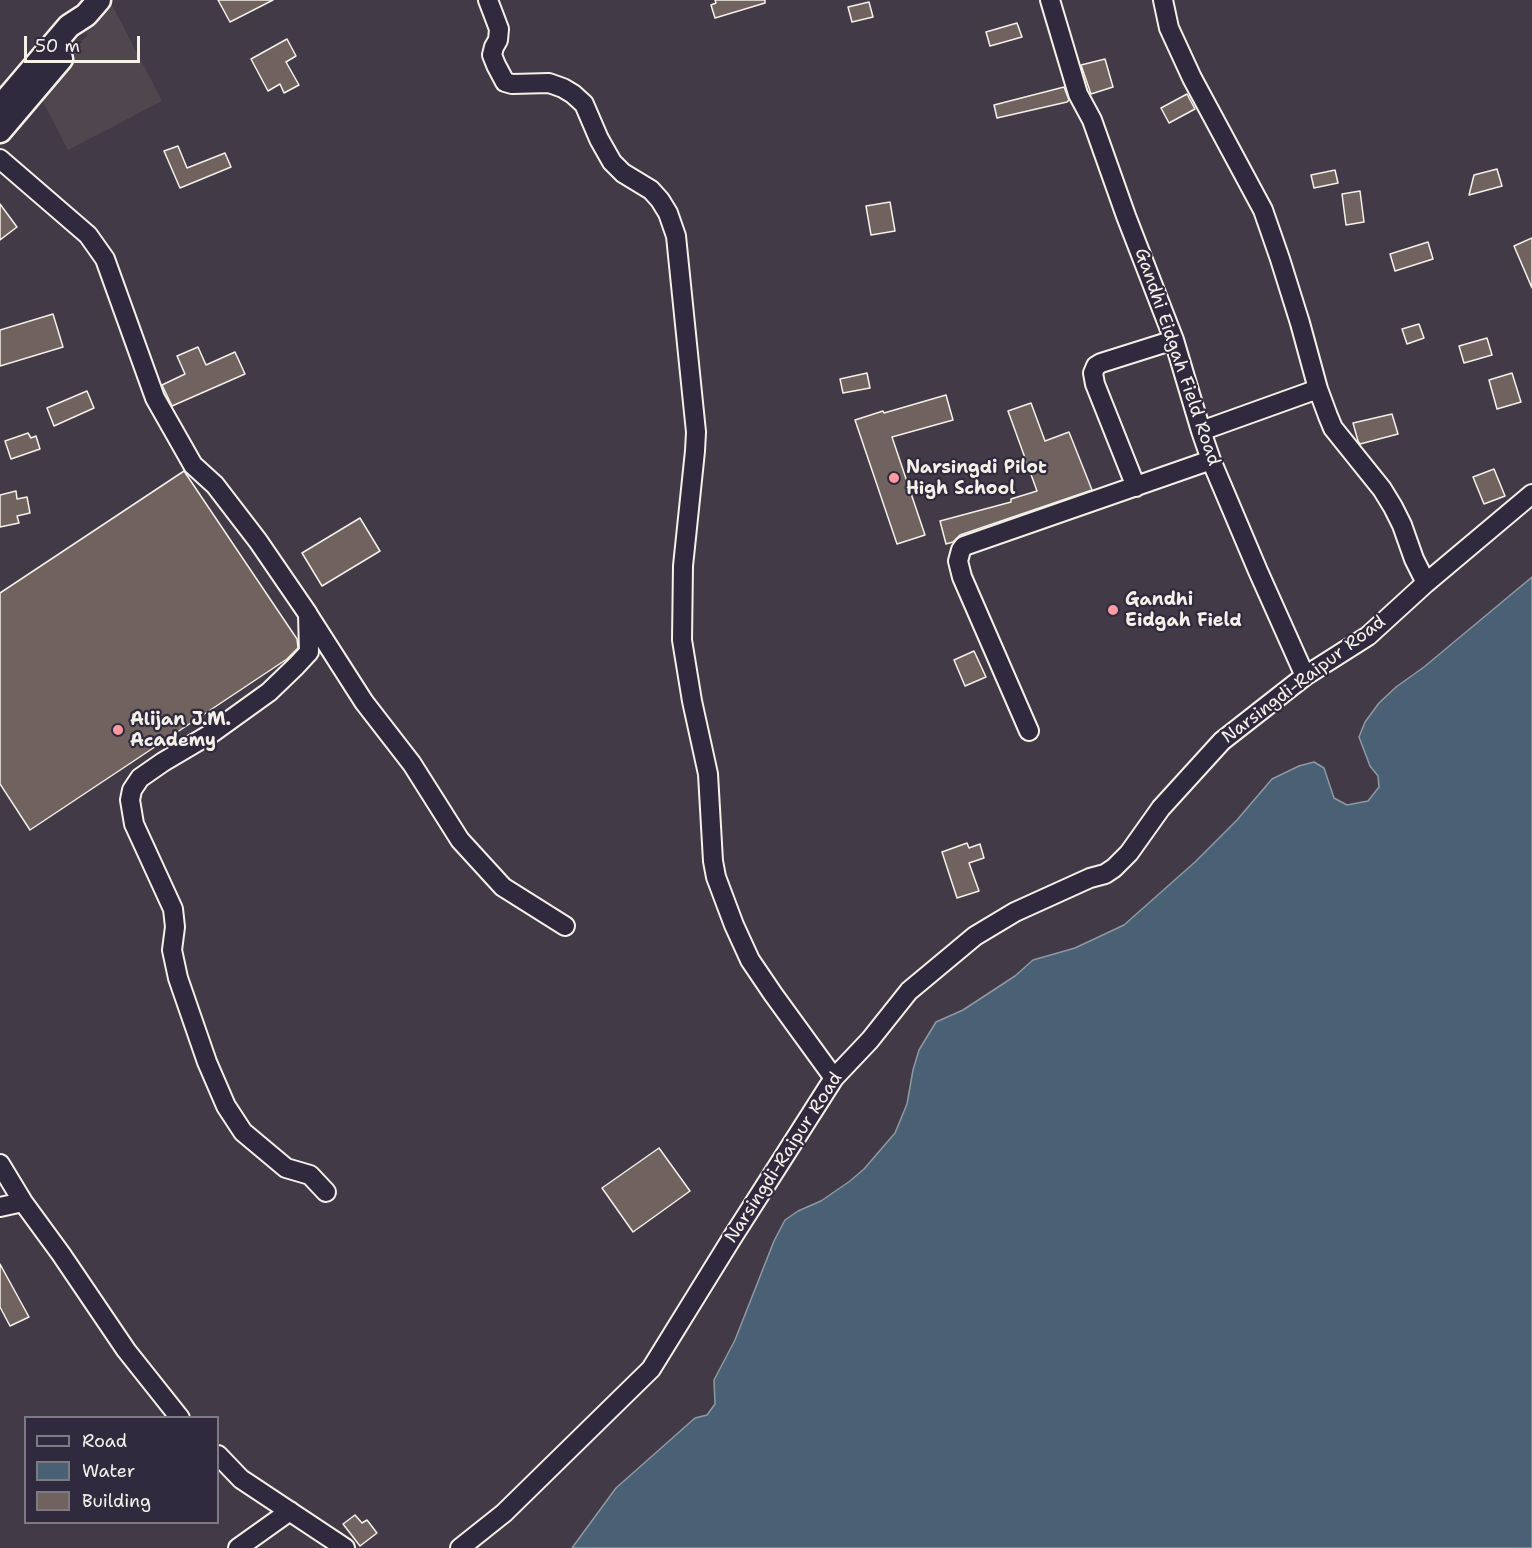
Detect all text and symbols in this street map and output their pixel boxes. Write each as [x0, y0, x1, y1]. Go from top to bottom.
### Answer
scale bar [27, 24, 142, 62]
text: 50 m [35, 34, 80, 58]
street label: Gandhi Eidgah Field Road [1130, 245, 1224, 469]
place label: Narsingdi Pilot High School [906, 457, 1047, 500]
marker: Narsingdi Pilot High School [887, 471, 901, 485]
place label: Gandhi Eidgah Field [1125, 589, 1242, 632]
marker: Gandhi Eidgah Field [1106, 603, 1120, 617]
street label: Narsingdi-Raipur Road [1218, 611, 1390, 749]
place label: Alijan J.M. Academy [130, 709, 231, 752]
marker: Alijan J.M. Academy [111, 723, 125, 737]
street label: Narsingdi-Raipur Road [721, 1069, 847, 1247]
legend [24, 1416, 219, 1524]
text: Road [82, 1429, 127, 1453]
text: Water [82, 1459, 135, 1483]
text: Building [82, 1489, 151, 1513]

